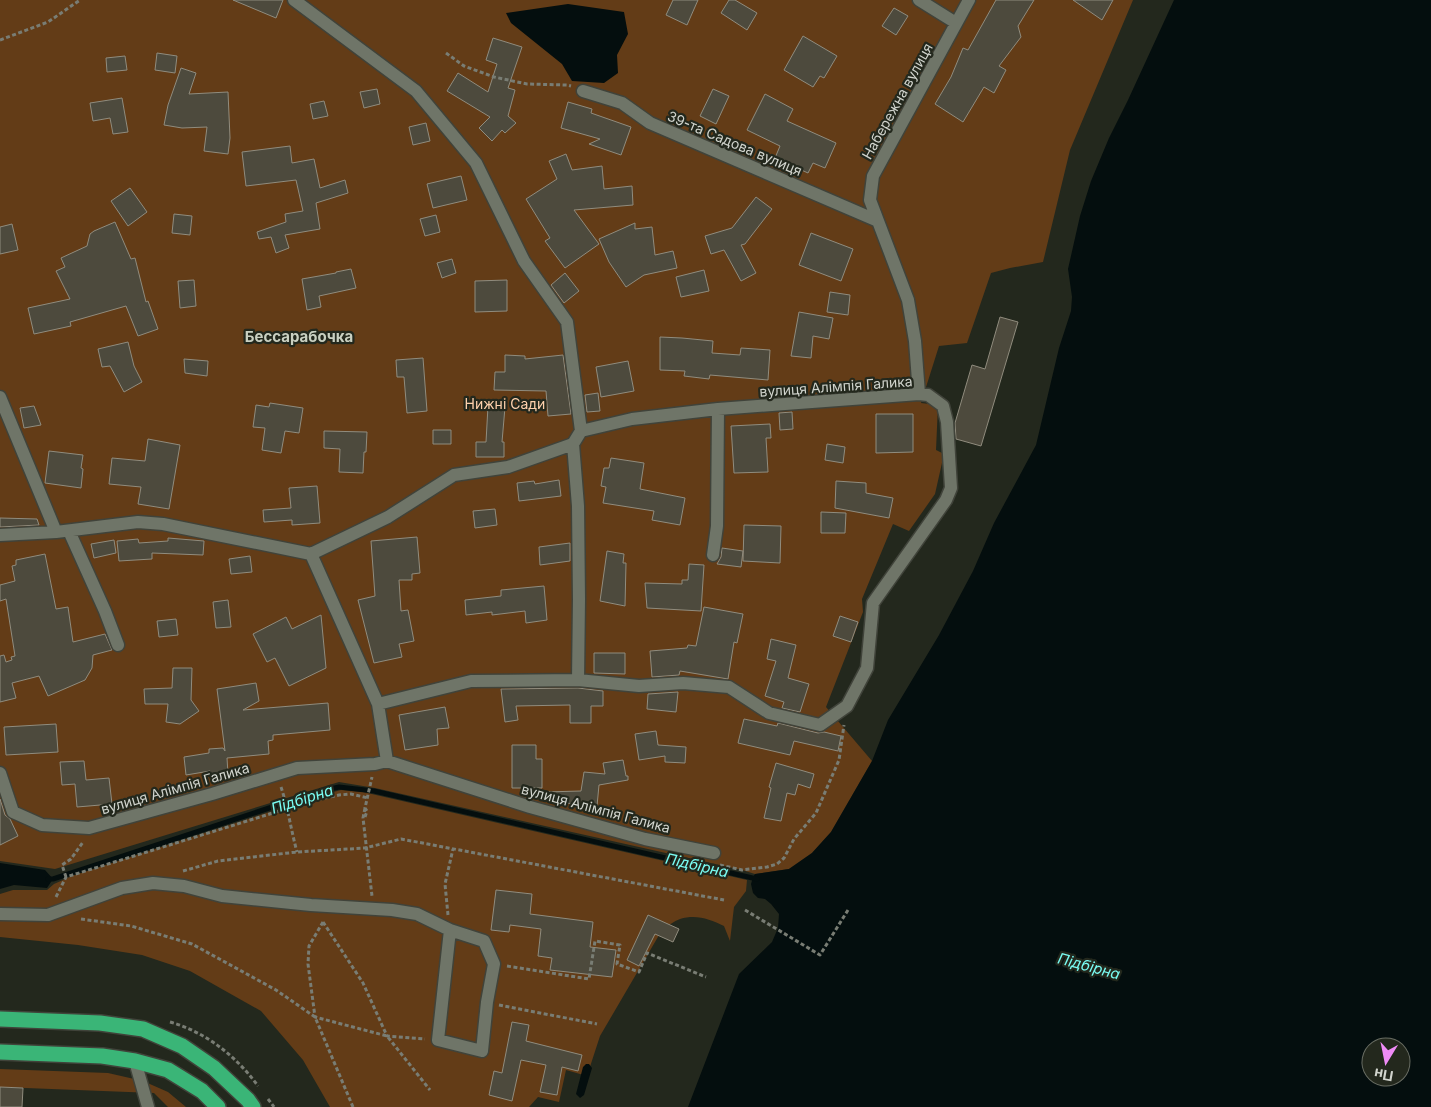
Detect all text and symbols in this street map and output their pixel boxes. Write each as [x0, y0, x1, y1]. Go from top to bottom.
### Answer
street label: Набережна вулиця [858, 40, 936, 162]
street label: 39-та Садова вулиця [665, 107, 805, 179]
district label: Бессарабочка [245, 327, 353, 346]
street label: вулиця Алімпія Галика [759, 372, 913, 400]
park label: Нижні Сади [465, 395, 545, 412]
street label: вулиця Алімпія Галика [99, 759, 251, 817]
water label: Підбірна [269, 780, 335, 818]
street label: вулиця Алімпія Галика [520, 780, 672, 836]
water label: Підбірна [664, 849, 730, 881]
water label: Підбірна [1056, 949, 1122, 983]
north arrow [1361, 1037, 1411, 1087]
text: Пн [1373, 1065, 1395, 1085]

